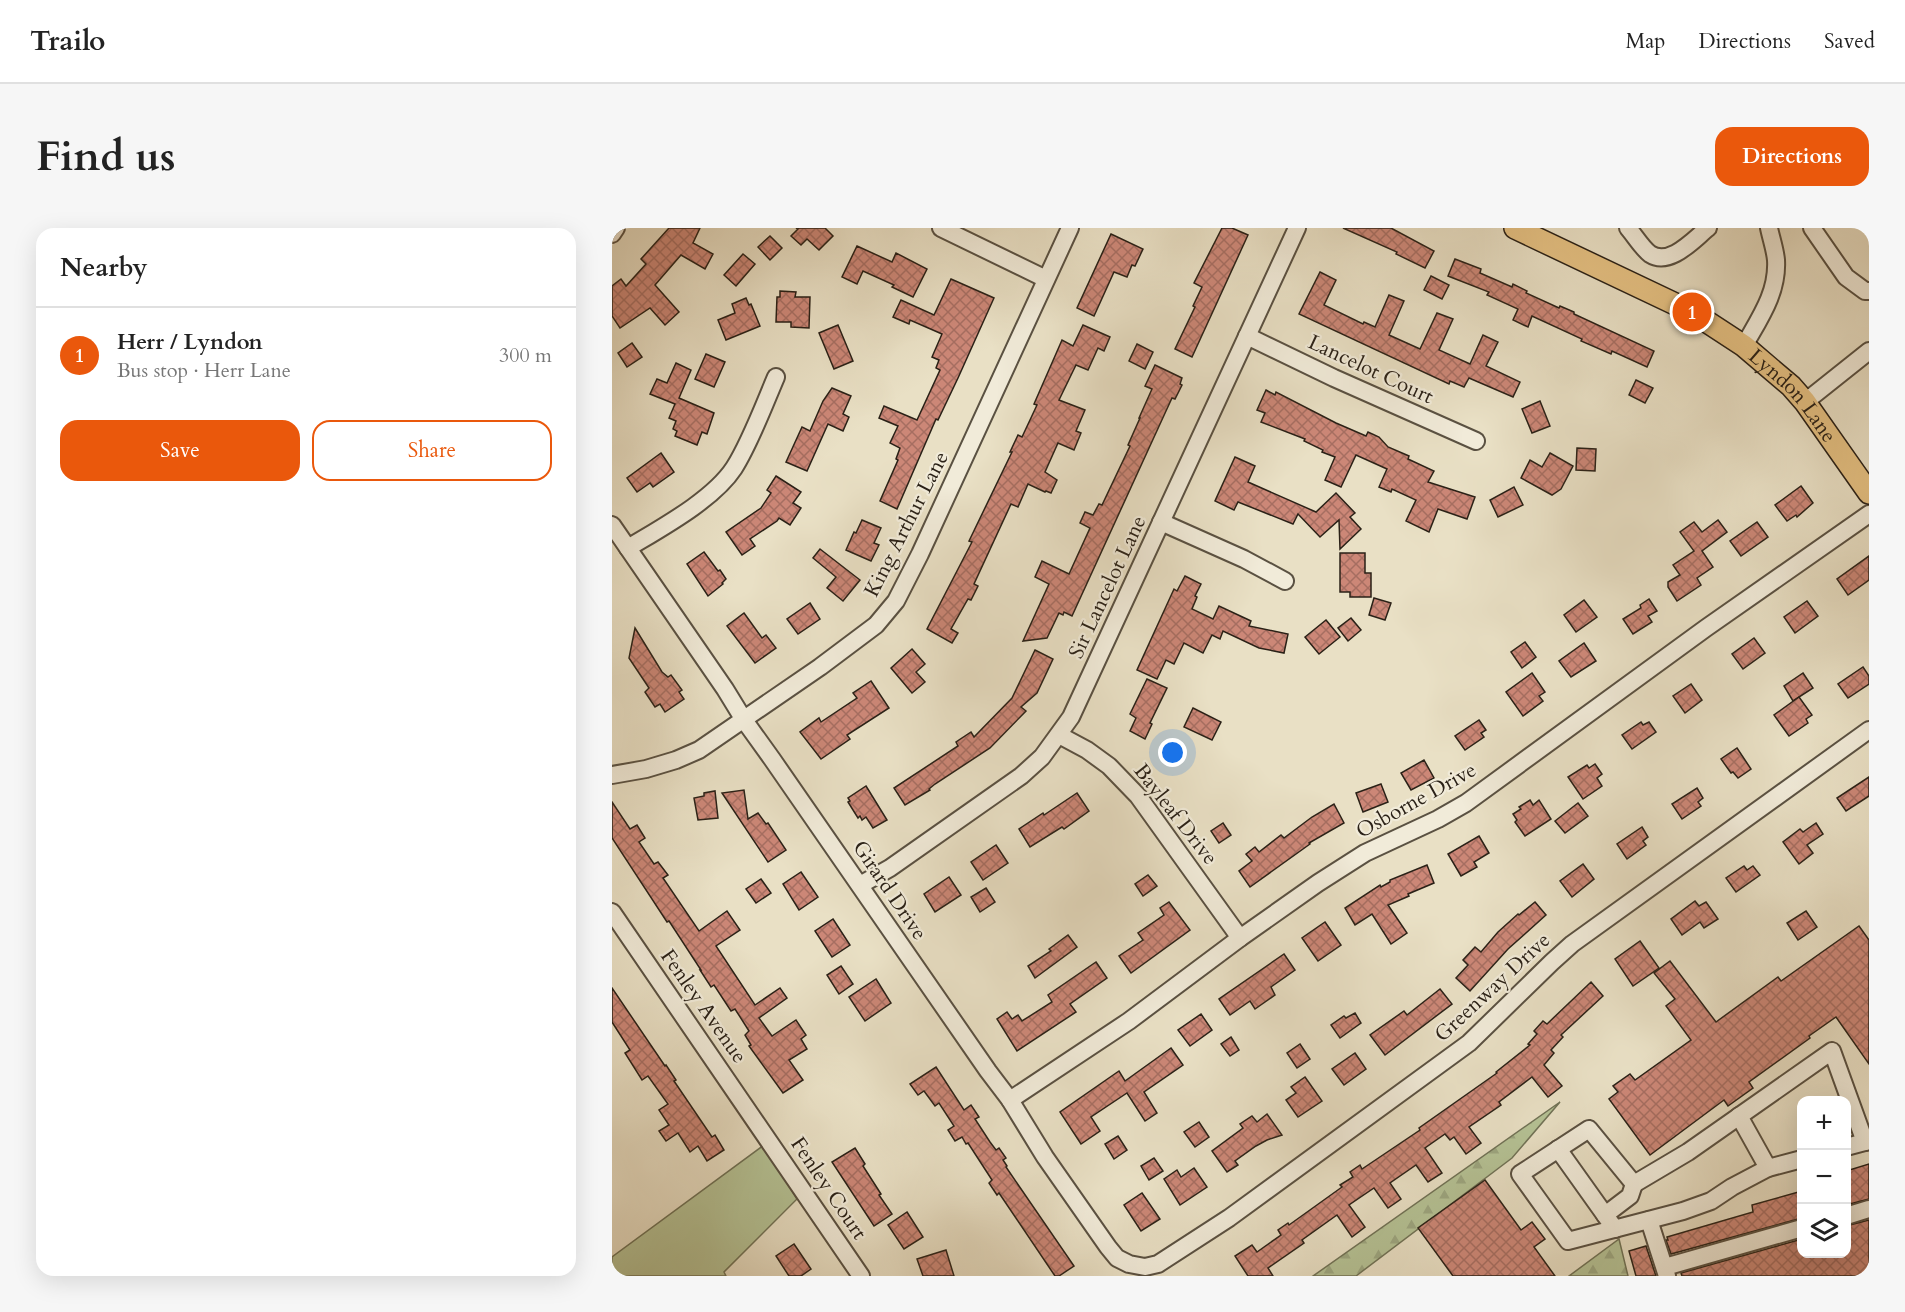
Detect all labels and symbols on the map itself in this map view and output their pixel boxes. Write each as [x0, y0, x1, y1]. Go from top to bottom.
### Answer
pin: 1 [1672, 290, 1712, 334]
street label: Lancelot Court [1303, 328, 1438, 411]
street label: Lyndon Lane [1742, 342, 1843, 449]
street label: King Arthur Lane [857, 446, 956, 602]
street label: Sir Lancelot Lane [1062, 511, 1153, 663]
your location [1158, 738, 1187, 767]
street label: Osborne Drive [1351, 755, 1482, 845]
street label: Bayleaf Drive [1127, 758, 1224, 871]
street label: Girard Drive [846, 835, 934, 946]
street label: Greenway Drive [1428, 926, 1557, 1049]
street label: Fenley Avenue [654, 943, 754, 1069]
street label: Fenley Court [783, 1131, 874, 1246]

